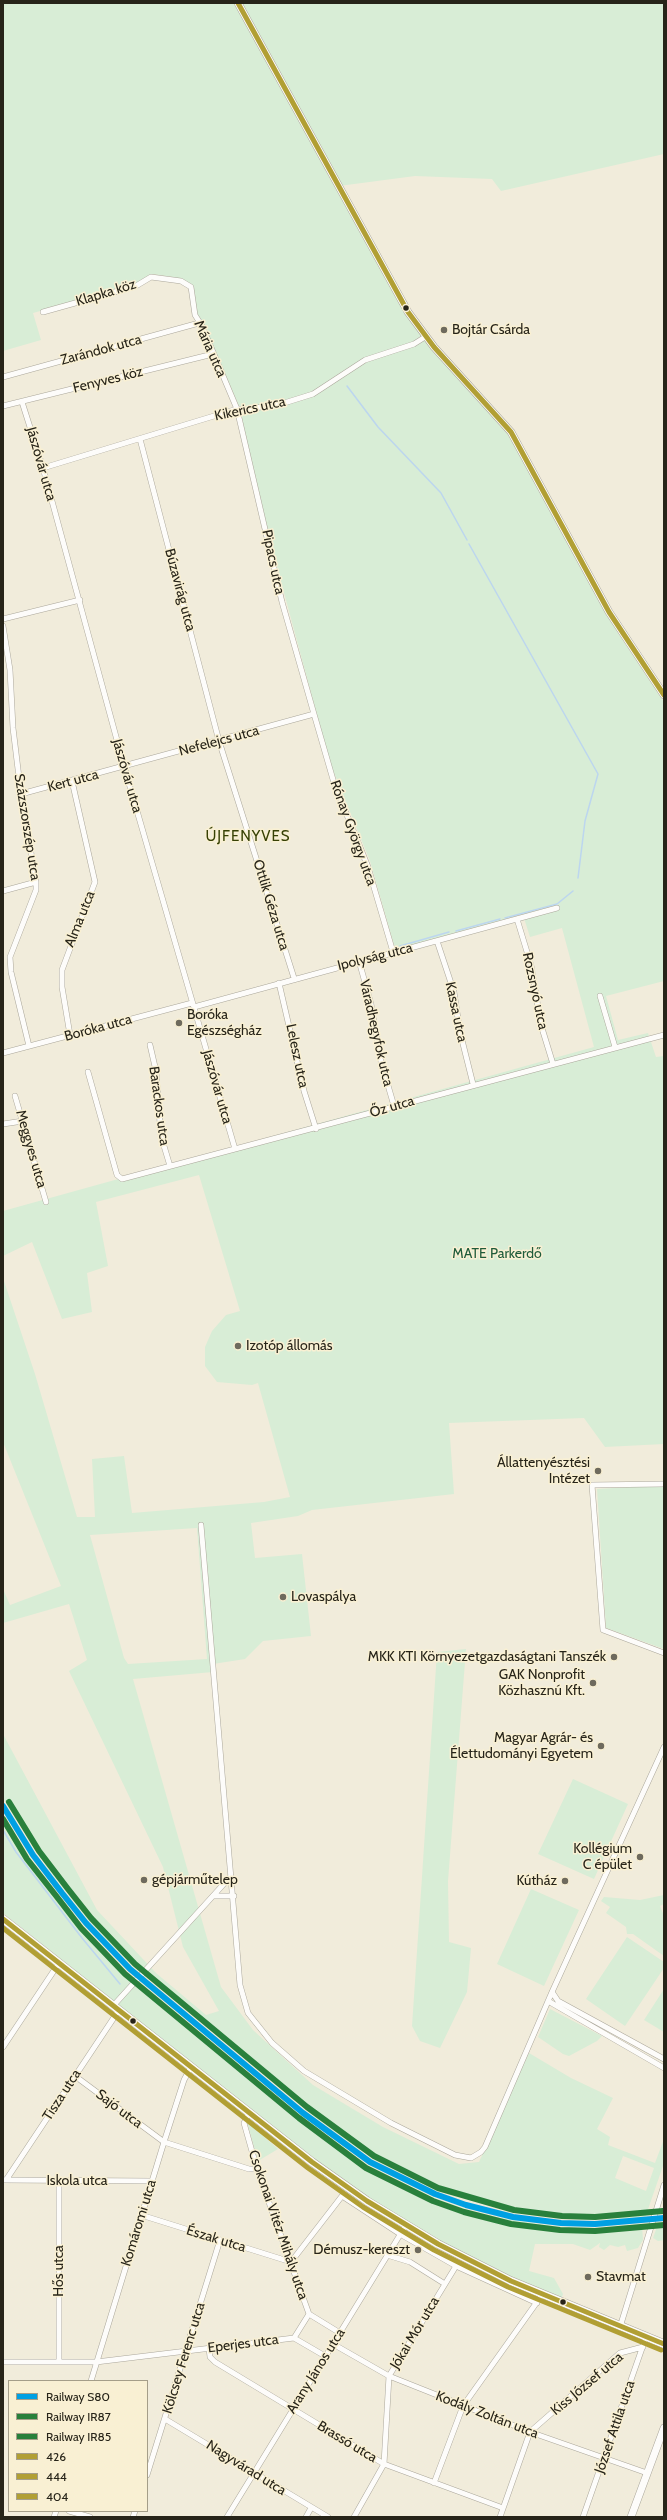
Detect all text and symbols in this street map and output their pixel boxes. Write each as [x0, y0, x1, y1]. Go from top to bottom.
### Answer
street label: Klapka köz [74, 276, 138, 310]
unlabelled marker [401, 303, 411, 313]
street label: Mária utca [190, 318, 230, 380]
place label: Bojtár Csárda [452, 322, 530, 338]
marker: Bojtár Csárda [439, 325, 449, 335]
street label: Zarándok utca [59, 331, 143, 369]
street label: Fenyves köz [71, 363, 145, 397]
street label: Kikerics utca [213, 393, 287, 425]
street label: Jászóvár utca [22, 425, 60, 503]
street label: Pipacs utca [258, 528, 288, 596]
street label: Búzavirág utca [161, 547, 199, 633]
street label: Nefelejcs utca [177, 722, 261, 760]
street label: Jászóvár utca [108, 737, 146, 815]
street label: Kert utca [46, 766, 100, 796]
street label: Százszorszép utca [10, 772, 44, 882]
street label: Rónay György utca [326, 778, 380, 888]
district label: ÚJFENYVES [205, 828, 291, 846]
street label: Ottlik Géza utca [249, 858, 293, 952]
street label: Alma utca [61, 888, 99, 950]
street label: Ipolyság utca [336, 940, 414, 974]
street label: Rozsnyó utca [519, 951, 551, 1031]
street label: Váradhegyfok utca [356, 978, 396, 1088]
street label: Kassa utca [441, 980, 471, 1044]
place label: Boróka Egészségház [187, 1007, 262, 1040]
street label: Boróka utca [62, 1011, 134, 1045]
marker: Boróka Egészségház [174, 1018, 184, 1028]
street label: Lelesz utca [282, 1022, 312, 1090]
street label: Jászóvár utca [198, 1048, 236, 1126]
street label: Barackos utca [145, 1065, 173, 1147]
street label: Őz utca [368, 1093, 416, 1121]
street label: Meggyes utca [12, 1108, 50, 1190]
park label: MATE Parkerdő [452, 1246, 542, 1262]
place label: Izotóp állomás [246, 1338, 333, 1354]
marker: Izotóp állomás [233, 1341, 243, 1351]
place label: Állattenyésztési Intézet [497, 1455, 590, 1488]
marker: Állattenyésztési Intézet [593, 1466, 603, 1476]
place label: Lovaspálya [291, 1589, 356, 1605]
marker: Lovaspálya [278, 1592, 288, 1602]
place label: MKK KTI Környezetgazdaságtani Tanszék [368, 1649, 606, 1665]
marker: MKK KTI Környezetgazdaságtani Tanszék [609, 1652, 619, 1662]
place label: GAK Nonprofit Közhasznú Kft. [498, 1667, 585, 1700]
marker: GAK Nonprofit Közhasznú Kft. [588, 1678, 598, 1688]
place label: Magyar Agrár- és Élettudományi Egyetem [450, 1730, 593, 1762]
marker: Magyar Agrár- és Élettudományi Egyetem [596, 1741, 606, 1751]
place label: Kollégium C épület [573, 1841, 632, 1874]
marker: Kollégium C épület [635, 1852, 645, 1862]
place label: gépjárműtelep [152, 1872, 238, 1888]
place label: Kútház [516, 1873, 557, 1889]
marker: gépjárműtelep [139, 1875, 149, 1885]
marker: Kútház [560, 1876, 570, 1886]
unlabelled marker [128, 2016, 138, 2026]
street label: Tisza utca [39, 2066, 85, 2124]
street label: Sajó utca [92, 2086, 146, 2132]
street label: Csokonai Vitéz Mihály utca [244, 2148, 312, 2302]
street label: Iskola utca [46, 2173, 108, 2189]
street label: Komáromi utca [118, 2178, 160, 2268]
street label: Észak utca [184, 2222, 248, 2256]
place label: Démusz-kereszt [313, 2242, 410, 2258]
street label: Hős utca [51, 2245, 67, 2297]
marker: Démusz-kereszt [413, 2245, 423, 2255]
place label: Stavmat [596, 2269, 646, 2285]
marker: Stavmat [583, 2272, 593, 2282]
street label: Jókai Mór utca [387, 2294, 443, 2372]
unlabelled marker [558, 2297, 568, 2307]
street label: Kölcsey Ferenc utca [159, 2300, 209, 2416]
street label: Arany János utca [283, 2325, 349, 2417]
street label: Eperjes utca [207, 2331, 279, 2357]
street label: Kiss József utca [547, 2349, 627, 2419]
street label: József Attila utca [591, 2378, 639, 2476]
legend [8, 2380, 148, 2512]
street label: Kodály Zoltán utca [433, 2388, 541, 2442]
text: Railway S80 [46, 2389, 110, 2404]
text: Railway IR87 [46, 2409, 111, 2424]
street label: Brassó utca [314, 2418, 380, 2466]
text: Railway IR85 [46, 2429, 111, 2444]
street label: Nagyvárad utca [203, 2437, 289, 2499]
text: 426 [46, 2449, 66, 2464]
text: 444 [46, 2469, 67, 2484]
text: 404 [46, 2489, 68, 2504]

